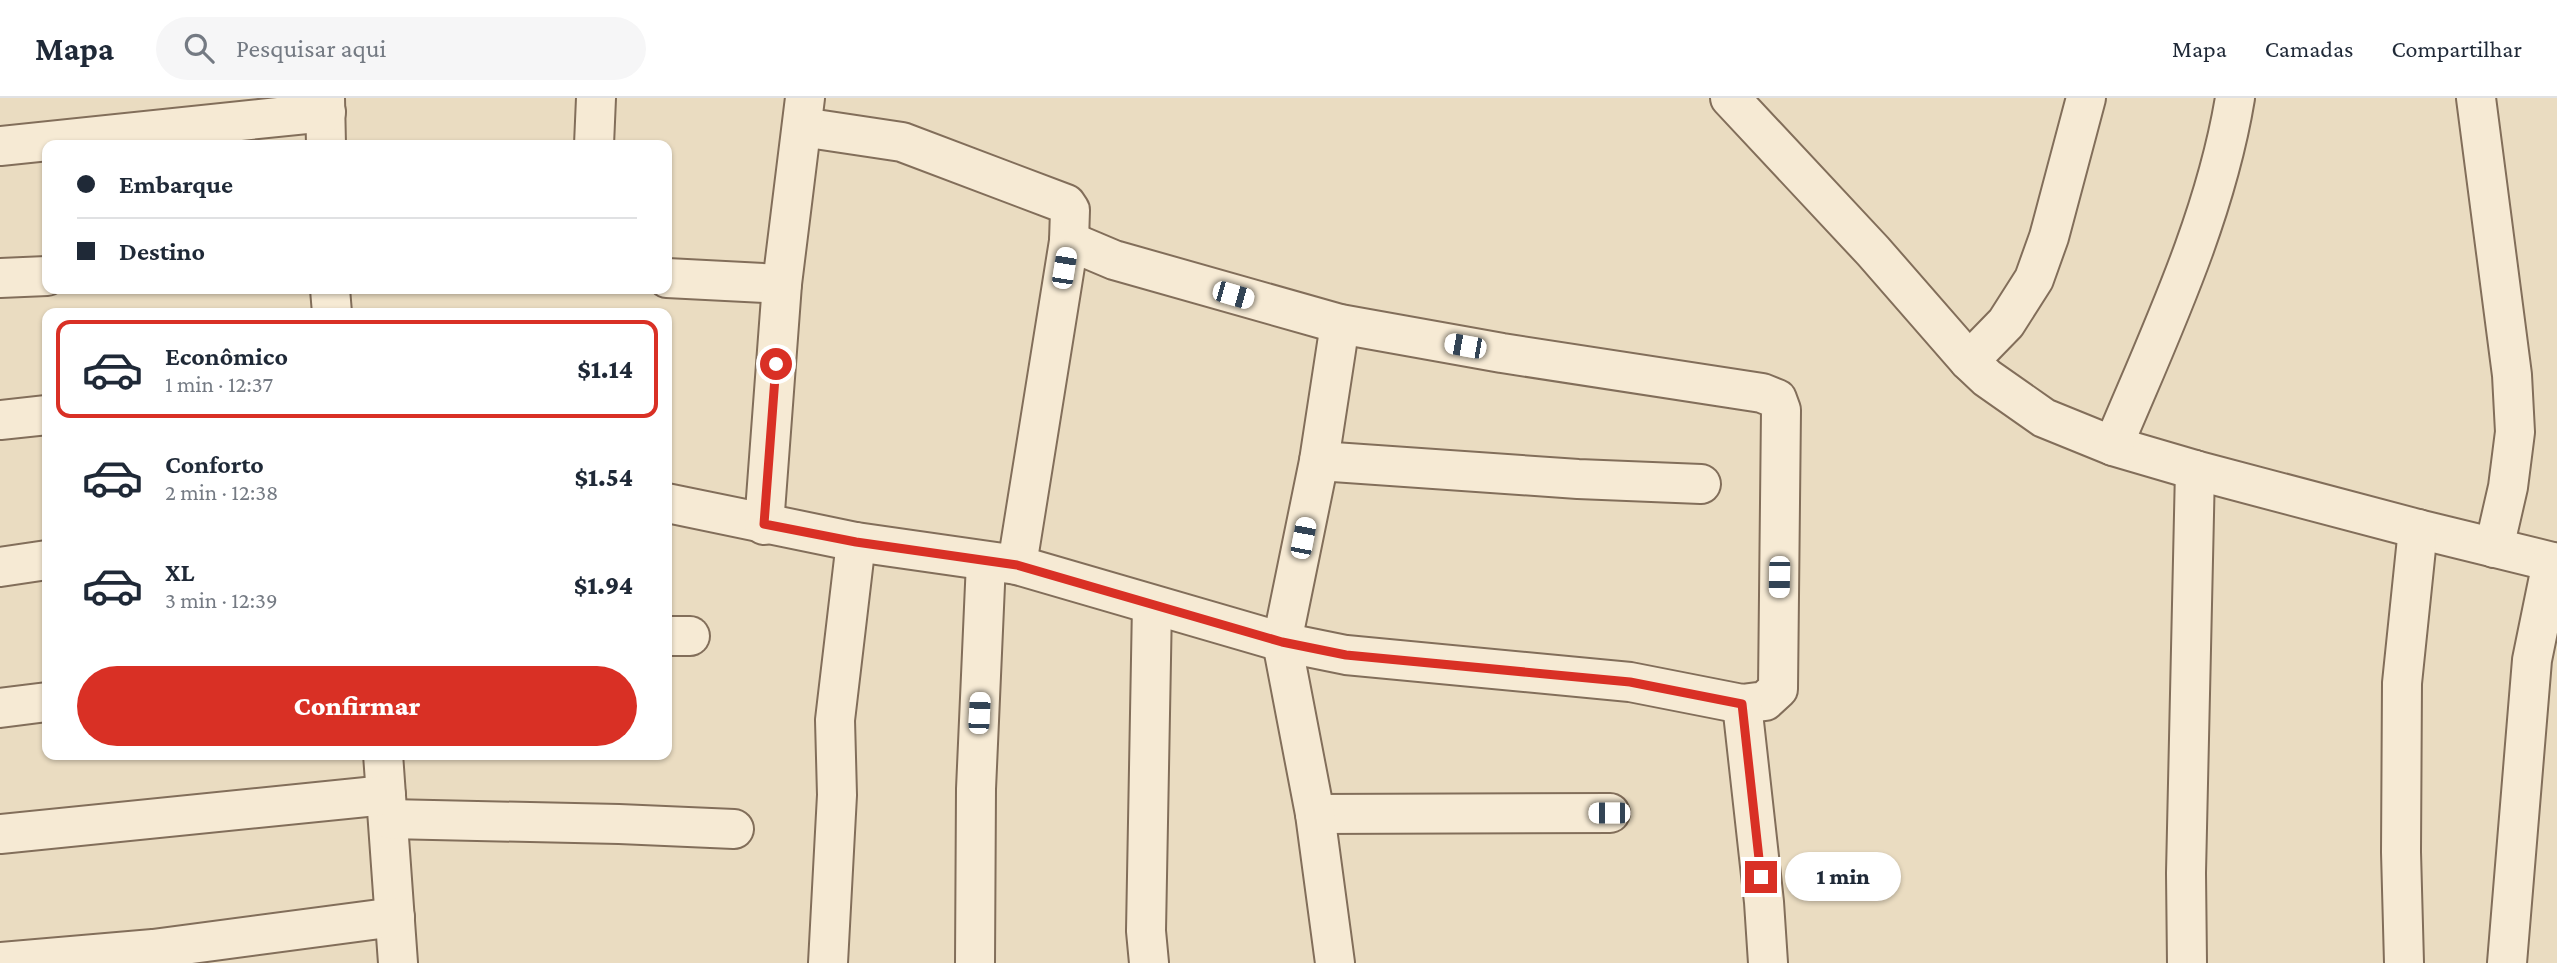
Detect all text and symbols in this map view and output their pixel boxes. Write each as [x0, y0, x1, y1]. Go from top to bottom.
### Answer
search box [156, 17, 646, 80]
icon: search [180, 29, 218, 67]
text: Mapa [35, 30, 114, 67]
text: Pesquisar aqui [236, 34, 386, 63]
text: Mapa [2172, 35, 2227, 62]
text: Camadas [2265, 35, 2353, 62]
text: Compartilhar [2391, 35, 2522, 62]
text: Embarque [119, 170, 233, 199]
text: Destino [119, 237, 205, 266]
car [1051, 246, 1078, 290]
car [1210, 279, 1257, 311]
car [1443, 332, 1488, 360]
icon: car [81, 338, 144, 401]
text: Econômico [165, 342, 288, 371]
route start [760, 348, 792, 380]
text: $1.14 [577, 355, 633, 384]
text: 1 min · 12:37 [165, 371, 273, 397]
icon: car [81, 446, 144, 509]
text: Conforto [165, 450, 264, 479]
text: $1.54 [574, 463, 633, 492]
text: 2 min · 12:38 [165, 479, 278, 505]
car [1289, 515, 1318, 561]
icon: car [81, 554, 144, 617]
car [1769, 556, 1790, 598]
text: XL [165, 558, 194, 587]
text: $1.94 [574, 571, 633, 600]
text: 3 min · 12:39 [165, 587, 278, 613]
button: Confirmar [77, 666, 637, 746]
car [968, 691, 991, 735]
car [1589, 803, 1631, 824]
callout: 1 min [1786, 852, 1901, 902]
route end [1745, 861, 1777, 893]
text: 1 min [1816, 863, 1870, 889]

